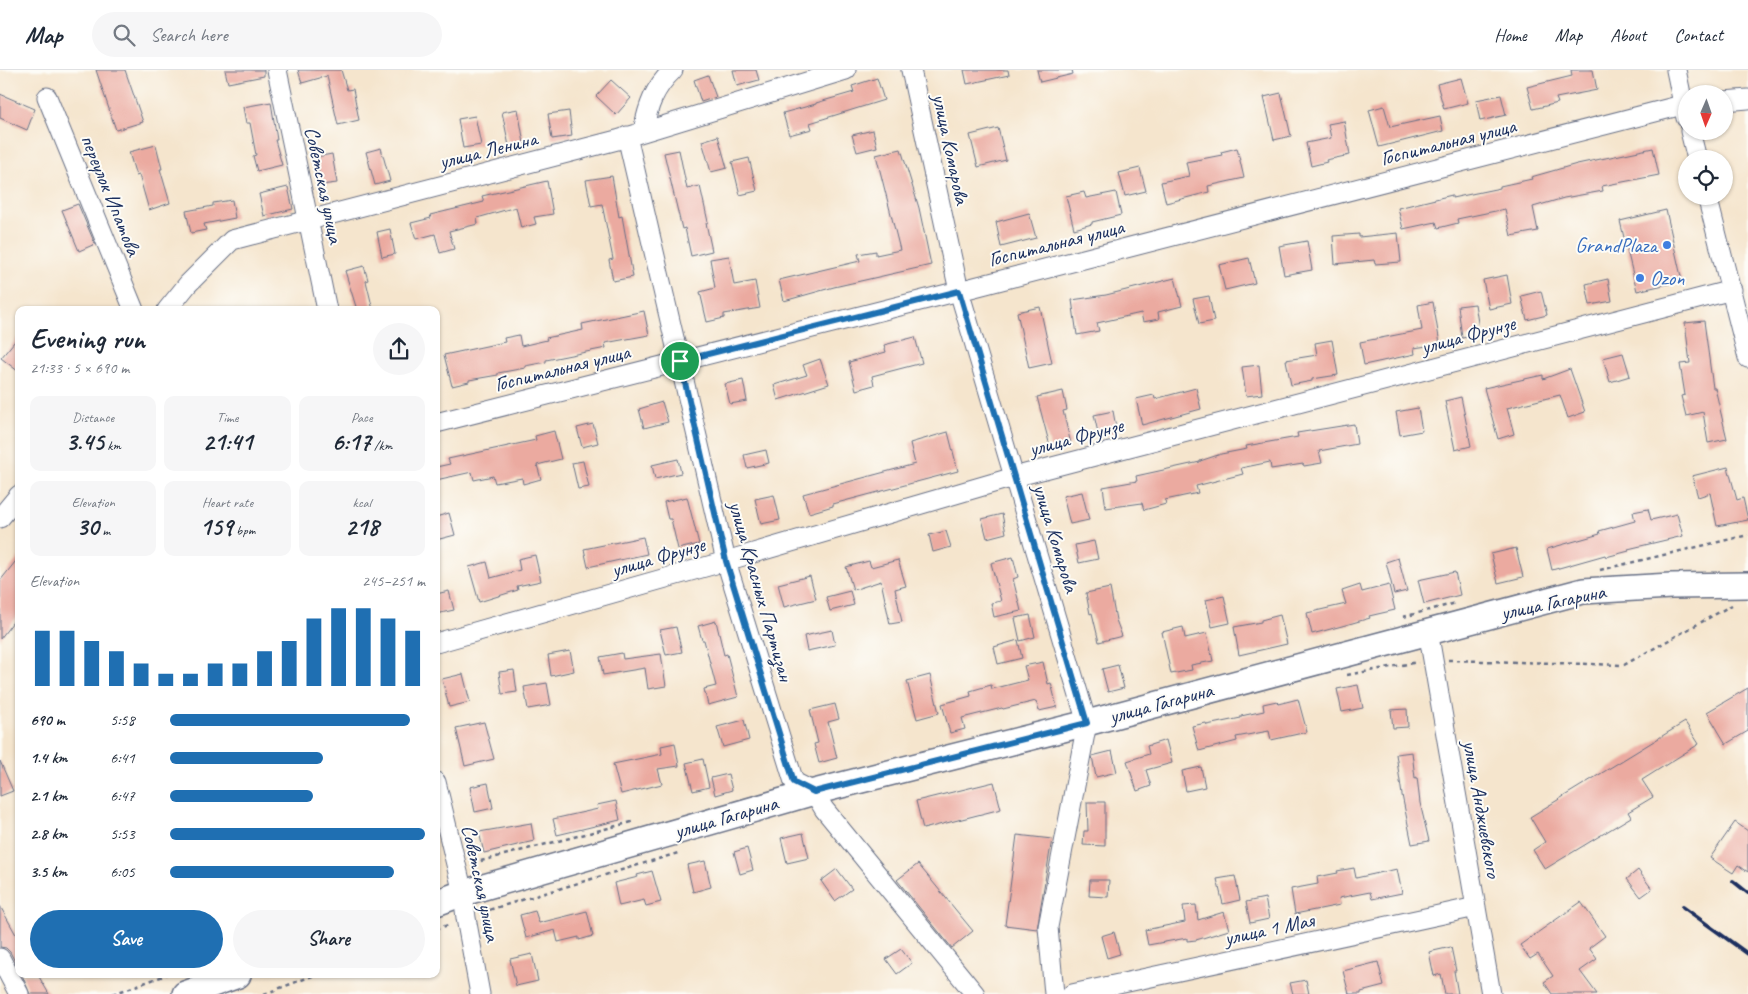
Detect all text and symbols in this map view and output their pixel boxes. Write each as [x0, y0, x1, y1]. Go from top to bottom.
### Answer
search box [92, 12, 442, 57]
text: Map [25, 20, 62, 50]
icon: search [110, 21, 138, 49]
text: Search here [150, 23, 228, 47]
text: Home [1494, 24, 1527, 46]
text: Map [1555, 24, 1582, 46]
text: About [1610, 24, 1646, 46]
text: Contact [1674, 24, 1723, 46]
north arrow [1678, 85, 1732, 140]
map controls [1678, 85, 1733, 205]
street label: улица Комарова [926, 89, 976, 208]
street label: Госпитальная улица [1378, 112, 1520, 171]
street label: Советская улица [299, 124, 349, 247]
street label: улица Ленина [434, 125, 542, 175]
street label: переулок Ипатова [75, 131, 148, 261]
button: locate [1678, 150, 1733, 205]
street label: Госпитальная улица [986, 213, 1128, 272]
place label: GrandPlaza [1575, 232, 1659, 258]
marker: GrandPlaza [1661, 239, 1673, 251]
place label: Ozon [1650, 265, 1685, 291]
marker: Ozon [1634, 272, 1646, 284]
street label: улица Фрунзе [1416, 310, 1519, 361]
text: Evening run [30, 321, 145, 356]
button: share [373, 323, 425, 375]
street label: Госпитальная улица [492, 338, 634, 397]
pin [659, 340, 701, 382]
icon: arrive [666, 347, 694, 375]
text: 21:33 · 5 × 690 m [30, 358, 129, 378]
text: Distance [72, 409, 114, 426]
text: Time [217, 409, 238, 426]
text: Pace [351, 409, 373, 426]
street label: улица Фрунзе [1024, 412, 1127, 463]
text: 3.45 [65, 426, 104, 458]
text: 21:41 [203, 426, 252, 458]
text: 6:17 [331, 426, 371, 458]
text: km [104, 437, 121, 454]
text: /km [371, 437, 392, 454]
street label: улица Комарова [1027, 479, 1085, 597]
text: Elevation [72, 494, 115, 511]
text: Heart rate [202, 494, 253, 511]
text: kcal [353, 494, 371, 511]
street label: улица Красных Партизан [721, 496, 800, 686]
text: 30 [76, 511, 99, 543]
text: 159 [200, 511, 233, 543]
text: 218 [345, 511, 379, 543]
text: m [99, 522, 110, 539]
text: bpm [233, 522, 255, 539]
street label: улица Фрунзе [606, 531, 709, 583]
text: Elevation [30, 571, 79, 591]
text: 245–251 m [362, 571, 425, 591]
street label: улица Гагарина [1496, 578, 1609, 626]
street label: улица Гагарина [1104, 676, 1217, 730]
text: 690 m [30, 710, 65, 730]
text: 5:58 [110, 710, 135, 730]
street label: улица Анджиевского [1457, 736, 1507, 881]
text: 1.4 km [30, 748, 67, 768]
text: 6:41 [110, 748, 135, 768]
text: 2.1 km [30, 786, 67, 806]
text: 6:47 [110, 786, 135, 806]
street label: улица Гагарина [669, 789, 782, 845]
street label: Советская улица [456, 822, 506, 945]
text: 2.8 km [30, 824, 67, 844]
text: 5:53 [110, 824, 135, 844]
text: 3.5 km [30, 862, 67, 882]
text: 6:05 [110, 862, 135, 882]
street label: улица 1 Мая [1220, 907, 1318, 952]
button: Save [30, 910, 223, 968]
button: Share [233, 910, 425, 968]

